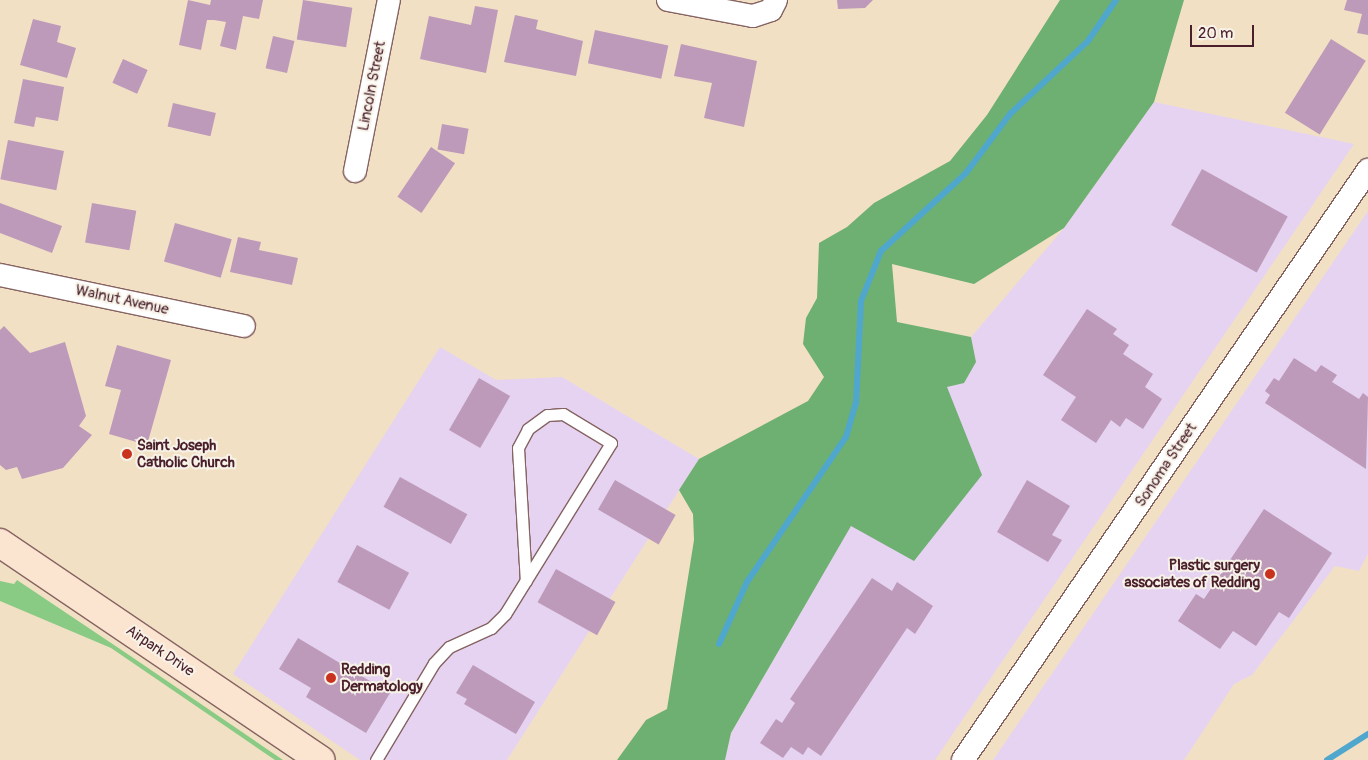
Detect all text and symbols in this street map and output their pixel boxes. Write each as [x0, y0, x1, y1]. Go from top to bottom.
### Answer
scale bar [1193, 15, 1257, 47]
text: 20 m [1198, 24, 1233, 43]
street label: Lincoln Street [354, 40, 390, 132]
street label: Walnut Avenue [74, 281, 170, 319]
street label: Sonoma Street [1131, 420, 1201, 510]
place label: Saint Joseph Catholic Church [137, 436, 235, 471]
marker: Saint Joseph Catholic Church [121, 448, 133, 460]
place label: Plastic surgery associates of Redding [1125, 556, 1260, 591]
marker: Plastic surgery associates of Redding [1264, 568, 1276, 580]
street label: Airpark Drive [122, 622, 198, 680]
place label: Redding Dermatology [341, 660, 423, 695]
marker: Redding Dermatology [325, 672, 337, 684]

